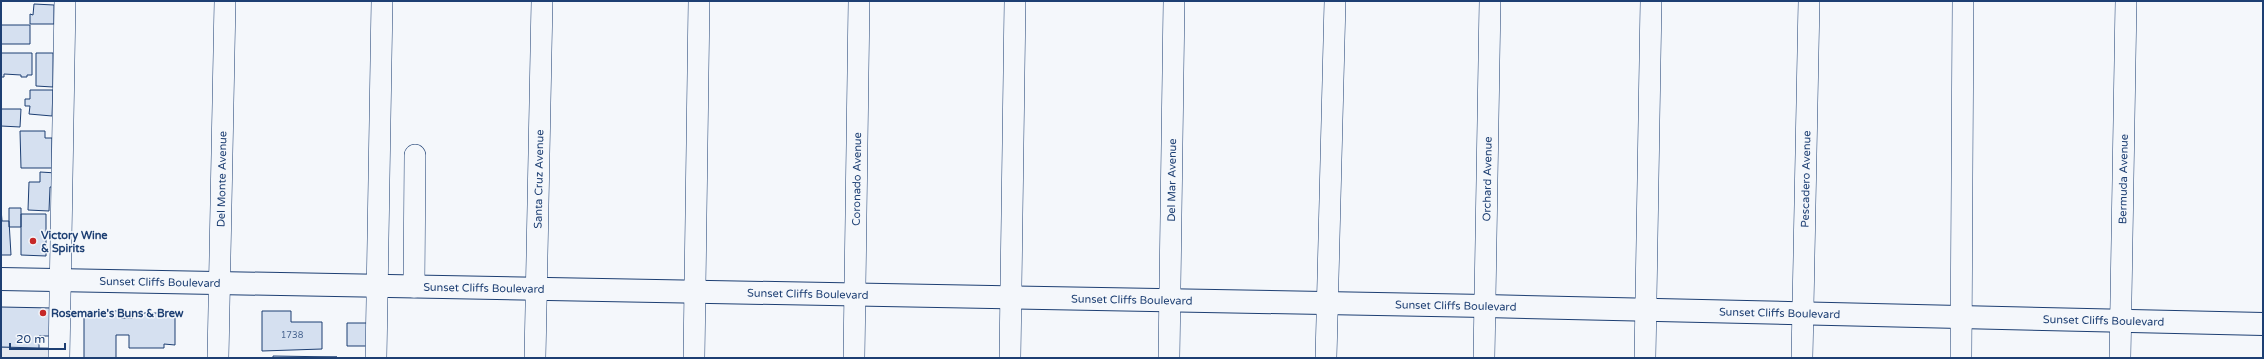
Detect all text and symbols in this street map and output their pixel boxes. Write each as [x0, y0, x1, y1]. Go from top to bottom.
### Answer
street label: Santa Cruz Avenue [531, 129, 546, 229]
street label: Pescadero Avenue [1798, 130, 1813, 228]
street label: Del Monte Avenue [214, 131, 229, 227]
street label: Coronado Avenue [849, 132, 864, 226]
street label: Bermuda Avenue [2116, 134, 2130, 224]
street label: Orchard Avenue [1480, 136, 1494, 222]
street label: Del Mar Avenue [1164, 138, 1179, 222]
place label: Victory Wine & Spirits [41, 229, 108, 256]
marker: Victory Wine & Spirits [28, 236, 38, 246]
street label: Sunset Cliffs Boulevard [99, 274, 221, 289]
street label: Sunset Cliffs Boulevard [423, 280, 545, 295]
street label: Sunset Cliffs Boulevard [747, 286, 869, 301]
street label: Sunset Cliffs Boulevard [1071, 292, 1193, 307]
street label: Sunset Cliffs Boulevard [1395, 298, 1517, 313]
street label: Sunset Cliffs Boulevard [1719, 305, 1841, 321]
place label: Rosemarie's Buns & Brew [51, 307, 184, 320]
marker: Rosemarie's Buns & Brew [38, 308, 48, 318]
street label: Sunset Cliffs Boulevard [2043, 312, 2164, 328]
scale bar [10, 325, 65, 351]
house number: 1738 [281, 330, 304, 341]
text: 20 m [16, 332, 45, 346]

